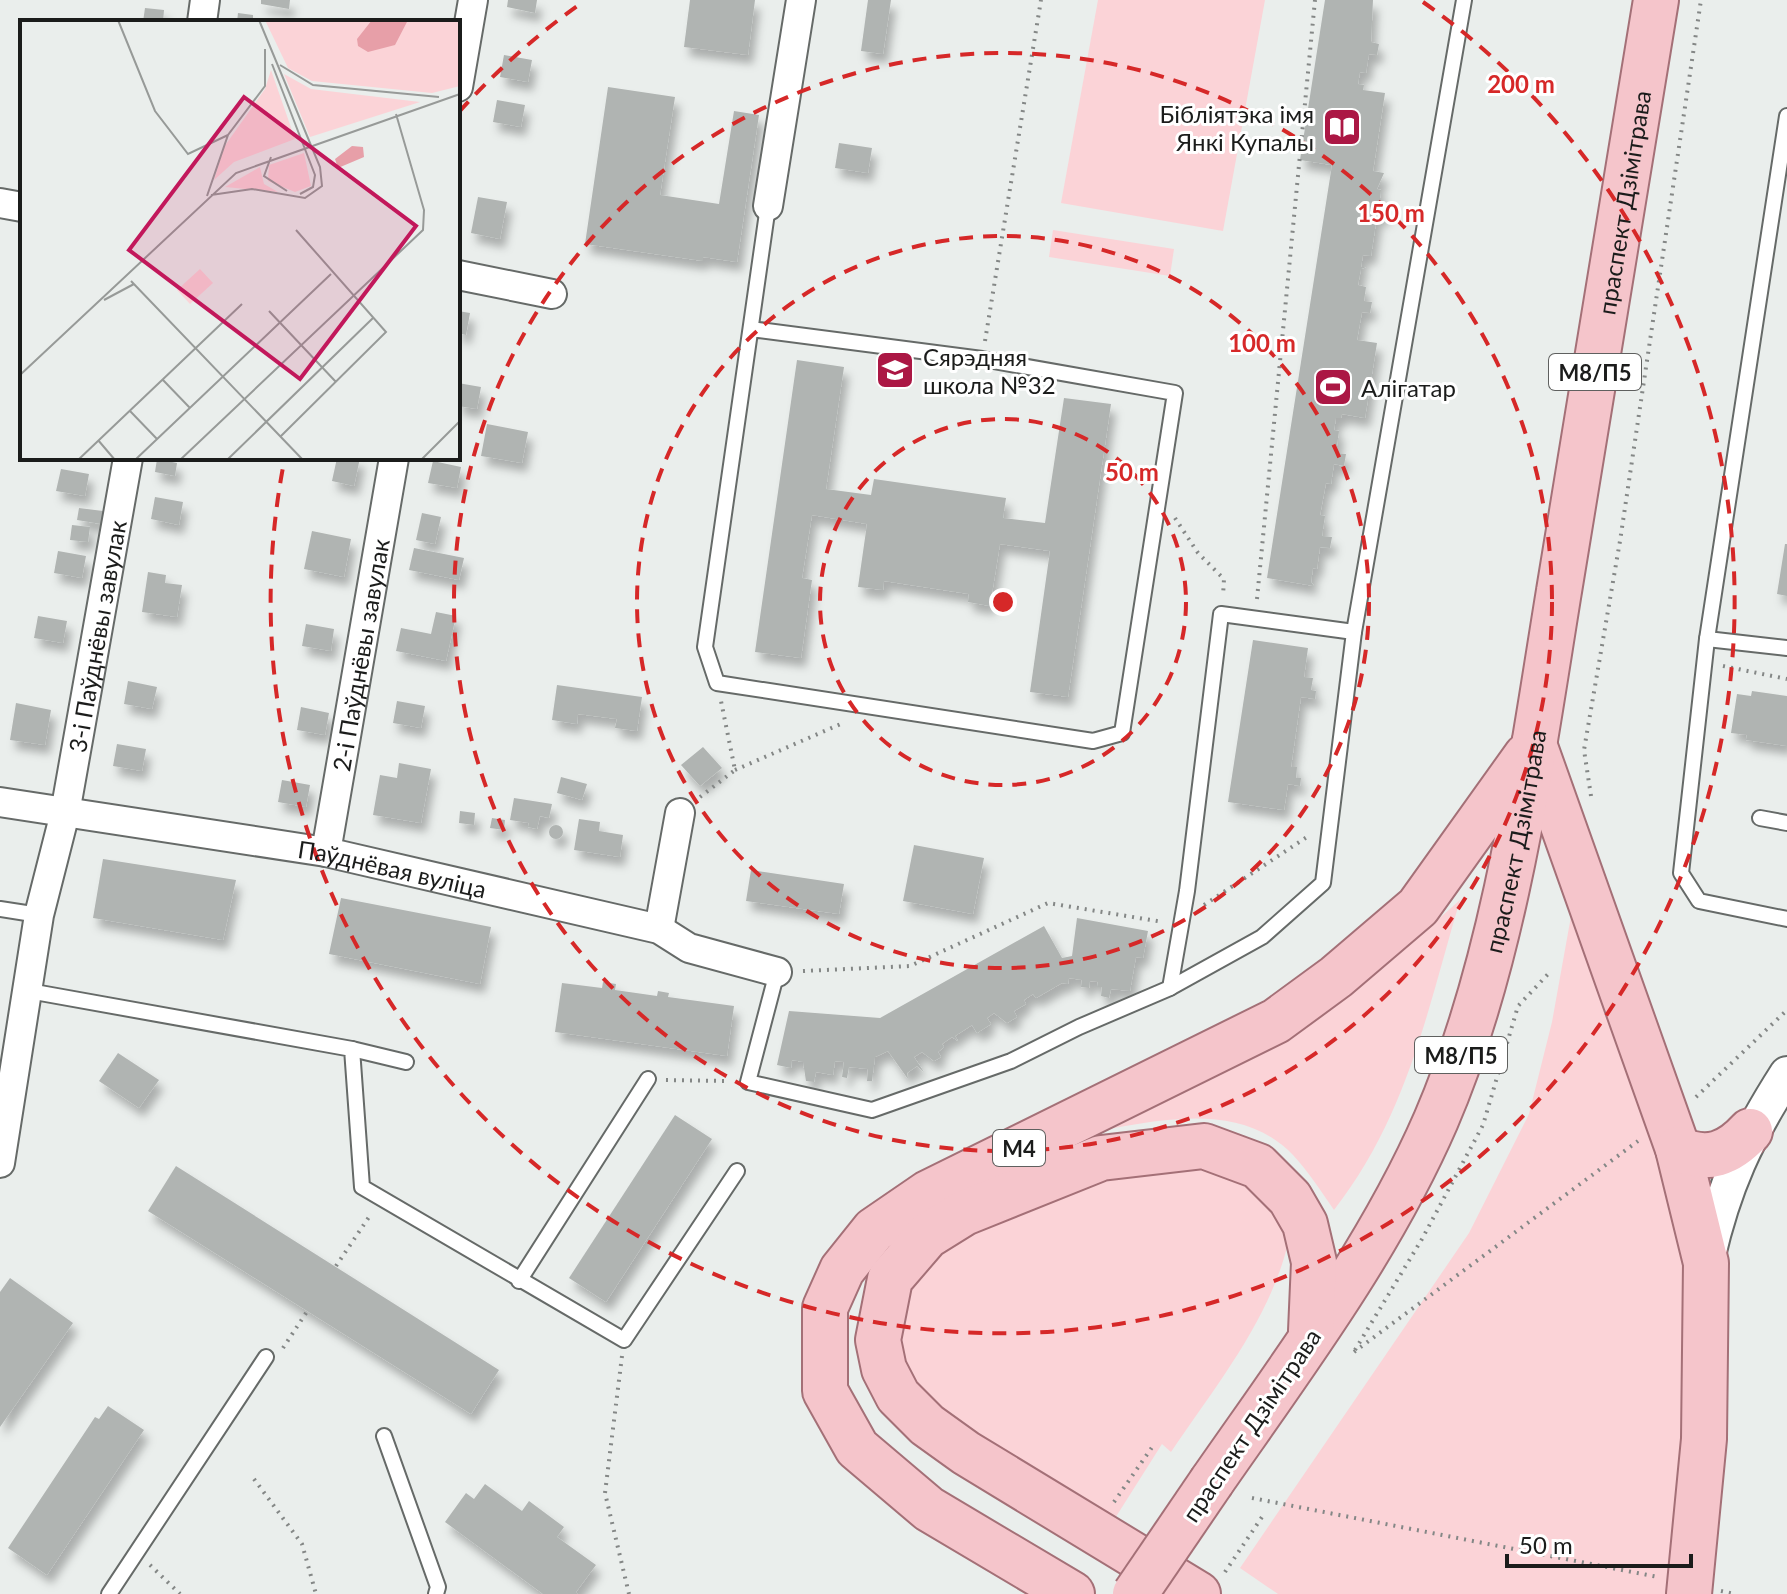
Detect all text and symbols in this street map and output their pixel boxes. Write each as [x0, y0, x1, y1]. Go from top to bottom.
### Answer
inset map [20, 20, 460, 460]
text: 200 m [1487, 69, 1555, 98]
street label: праспект Дзімітрава [1591, 88, 1656, 317]
place label: Бібліятэка імя Янкі Купалы [1159, 99, 1314, 156]
library icon: Бібліятэка імя Янкі Купалы [1321, 106, 1363, 148]
text: 150 m [1357, 198, 1425, 227]
text: 100 m [1228, 328, 1296, 357]
place label: Сярэдняя школа №32 [923, 342, 1056, 399]
school or university icon: Сярэдняя школа №32 [874, 349, 916, 391]
road number: М8/П5 [1549, 354, 1641, 390]
sports icon: Алігатар [1312, 366, 1354, 408]
place label: Алігатар [1361, 373, 1456, 402]
text: 50 m [1105, 457, 1159, 486]
street label: 3-і Паўднёвы завулак [62, 517, 131, 755]
street label: 2-і Паўднёвы завулак [326, 536, 394, 773]
centre of rings [989, 588, 1017, 616]
street label: праспект Дзімітрава [1478, 728, 1551, 956]
street label: Паўднёвая вуліца [296, 833, 489, 903]
road number: М8/П5 [1415, 1037, 1507, 1073]
road number: М4 [993, 1130, 1045, 1166]
street label: праспект Дзімітрава [1176, 1323, 1326, 1527]
scale bar [1507, 1518, 1691, 1568]
text: 50 m [1519, 1530, 1573, 1559]

